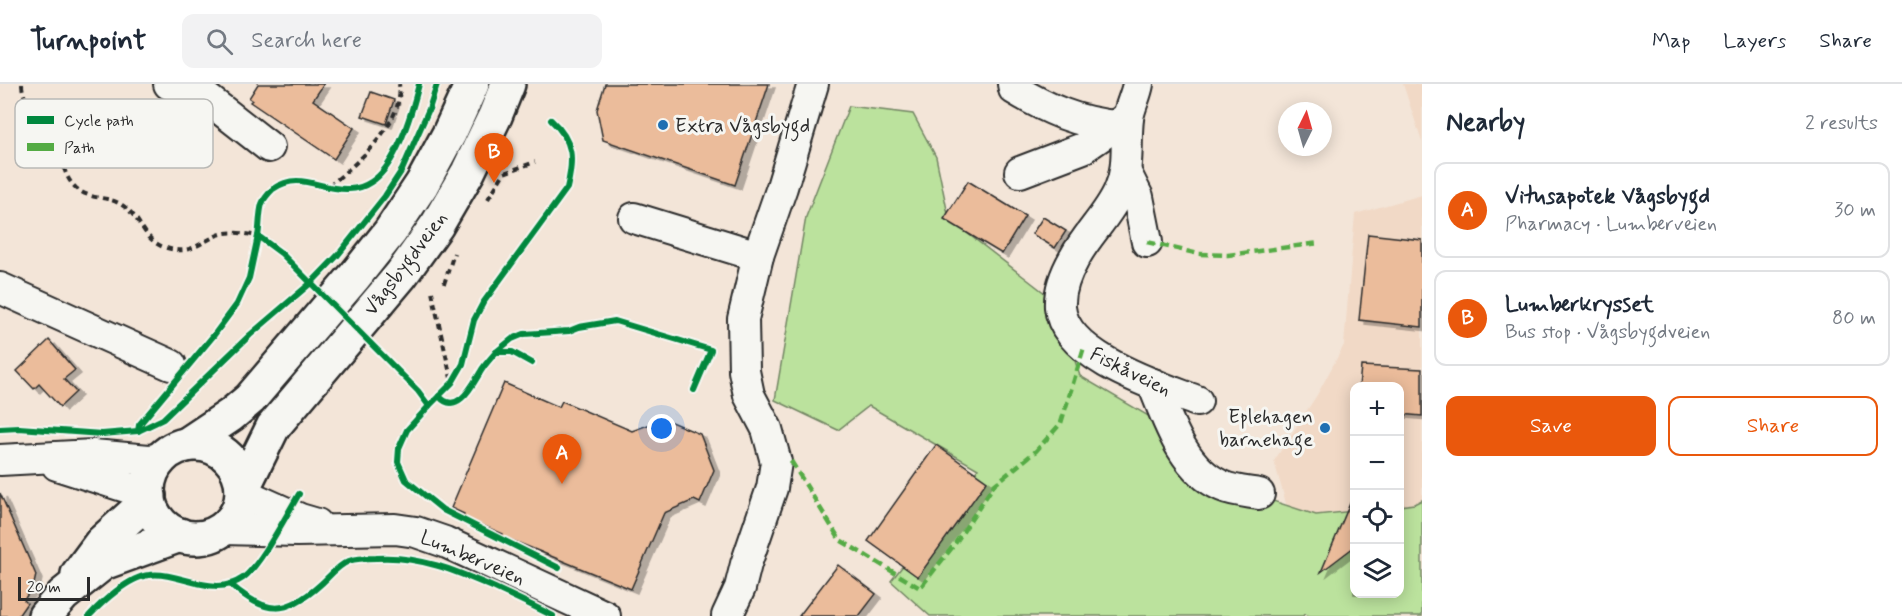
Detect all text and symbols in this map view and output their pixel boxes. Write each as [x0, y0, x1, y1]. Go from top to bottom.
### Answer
search box [182, 14, 602, 68]
text: Turnpoint [30, 23, 146, 60]
icon: search [203, 25, 236, 58]
text: Search here [251, 27, 362, 55]
text: Map [1652, 27, 1690, 55]
text: Layers [1723, 27, 1786, 55]
text: Share [1819, 27, 1872, 55]
legend [15, 99, 213, 168]
north arrow [1278, 102, 1332, 156]
text: Nearby [1446, 106, 1525, 140]
text: 2 results [1805, 110, 1878, 137]
text: Cycle path [64, 111, 134, 132]
place label: Extra Vågsbygd [675, 113, 810, 142]
marker: Extra Vågsbygd [656, 118, 670, 132]
pin: B [474, 134, 514, 183]
text: Path [64, 138, 95, 159]
text: Vitusapotek Vågsbygd [1505, 183, 1710, 211]
text: A [1461, 197, 1474, 224]
text: 30 m [1834, 197, 1876, 224]
street label: Vågsbygdveien [358, 206, 456, 323]
text: Pharmacy · Lumberveien [1505, 211, 1717, 238]
text: Lumberkrysset [1505, 291, 1654, 319]
text: B [1461, 305, 1474, 332]
text: 80 m [1832, 305, 1876, 332]
text: Bus stop · Vågsbygdveien [1505, 319, 1710, 346]
street label: Fiskåveien [1085, 341, 1175, 404]
map controls [1350, 382, 1404, 598]
button: + [1350, 382, 1404, 436]
button: Save [1446, 396, 1656, 456]
button: Share [1668, 396, 1878, 456]
place label: Eplehagen barnehage [1219, 404, 1313, 456]
your location [647, 414, 676, 443]
marker: Eplehagen barnehage [1318, 421, 1332, 435]
pin: A [542, 434, 582, 484]
button: − [1350, 436, 1404, 490]
button: locate [1350, 490, 1404, 544]
street label: Lumberveien [416, 524, 529, 593]
button: layers [1350, 544, 1404, 598]
scale bar [18, 574, 90, 602]
text: 20 m [27, 577, 61, 598]

